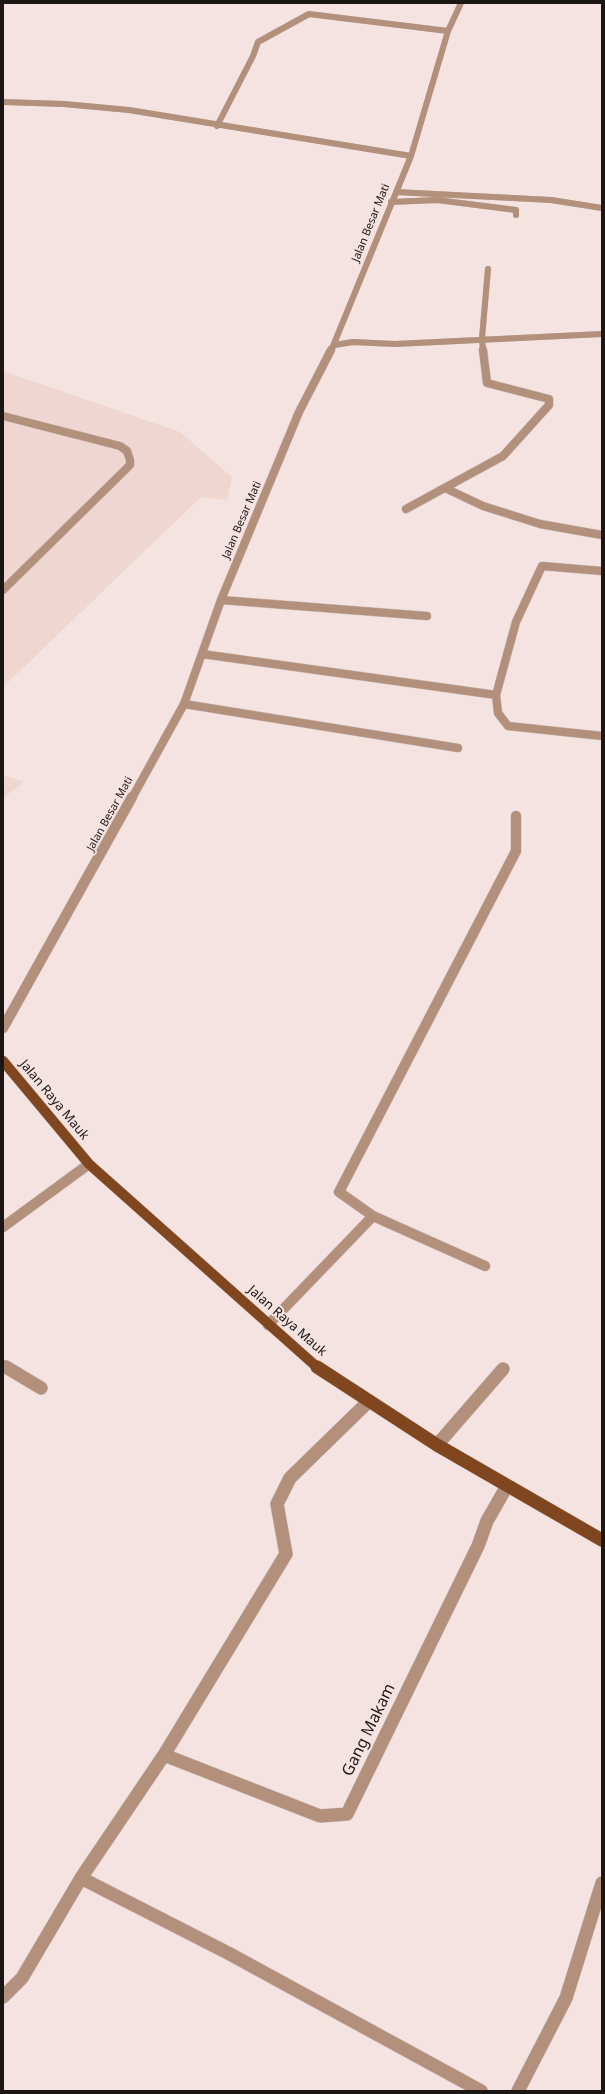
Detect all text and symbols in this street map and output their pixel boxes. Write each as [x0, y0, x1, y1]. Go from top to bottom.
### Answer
street label: Jalan Besar Mati [349, 182, 393, 264]
street label: Jalan Besar Mati [220, 479, 264, 561]
street label: Jalan Besar Mati [84, 775, 136, 853]
street label: Jalan Raya Mauk [16, 1057, 92, 1143]
street label: Jalan Raya Mauk [244, 1282, 330, 1360]
street label: Gang Makam [338, 1681, 400, 1779]

